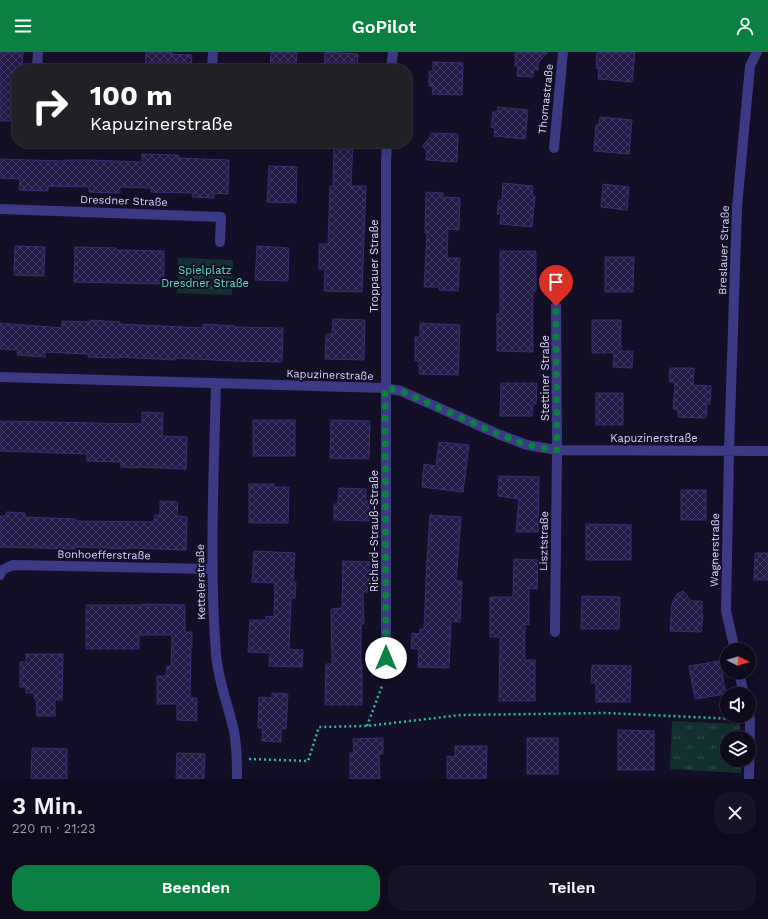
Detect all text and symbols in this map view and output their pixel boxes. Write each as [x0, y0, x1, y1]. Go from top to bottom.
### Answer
icon: menu [12, 15, 34, 37]
icon: person [734, 15, 756, 37]
text: GoPilot [352, 16, 416, 37]
street label: Thomastraße [536, 63, 556, 135]
text: 100 m [90, 79, 173, 112]
icon: right [24, 80, 76, 132]
text: Kapuzinerstraße [90, 113, 233, 134]
street label: Dresdner Straße [80, 193, 168, 209]
street label: Breslauer Straße [716, 205, 732, 295]
street label: Troppauer Straße [368, 219, 381, 313]
park label: Spielplatz Dresdner Straße [161, 264, 249, 290]
pin [539, 265, 573, 306]
icon: arrive [545, 271, 567, 293]
street label: Stettiner Straße [539, 335, 552, 421]
street label: Kapuzinerstraße [286, 367, 374, 383]
street label: Kapuzinerstraße [610, 432, 698, 445]
street label: Richard-Strauß-Straße [368, 470, 381, 592]
street label: Lisztstraße [537, 511, 551, 571]
street label: Wagnerstraße [708, 513, 722, 587]
street label: Kettelerstraße [194, 544, 208, 620]
street label: Bonhoefferstraße [57, 548, 151, 562]
position arrow [365, 637, 407, 679]
north arrow [720, 643, 756, 679]
map controls [720, 643, 756, 767]
button: sound [720, 687, 756, 723]
button: layers [720, 731, 756, 767]
text: 3 Min. [12, 792, 83, 820]
button: close [714, 792, 756, 834]
text: 220 m · 21:23 [12, 821, 96, 836]
button: Beenden [12, 865, 380, 911]
button: Teilen [388, 865, 756, 911]

